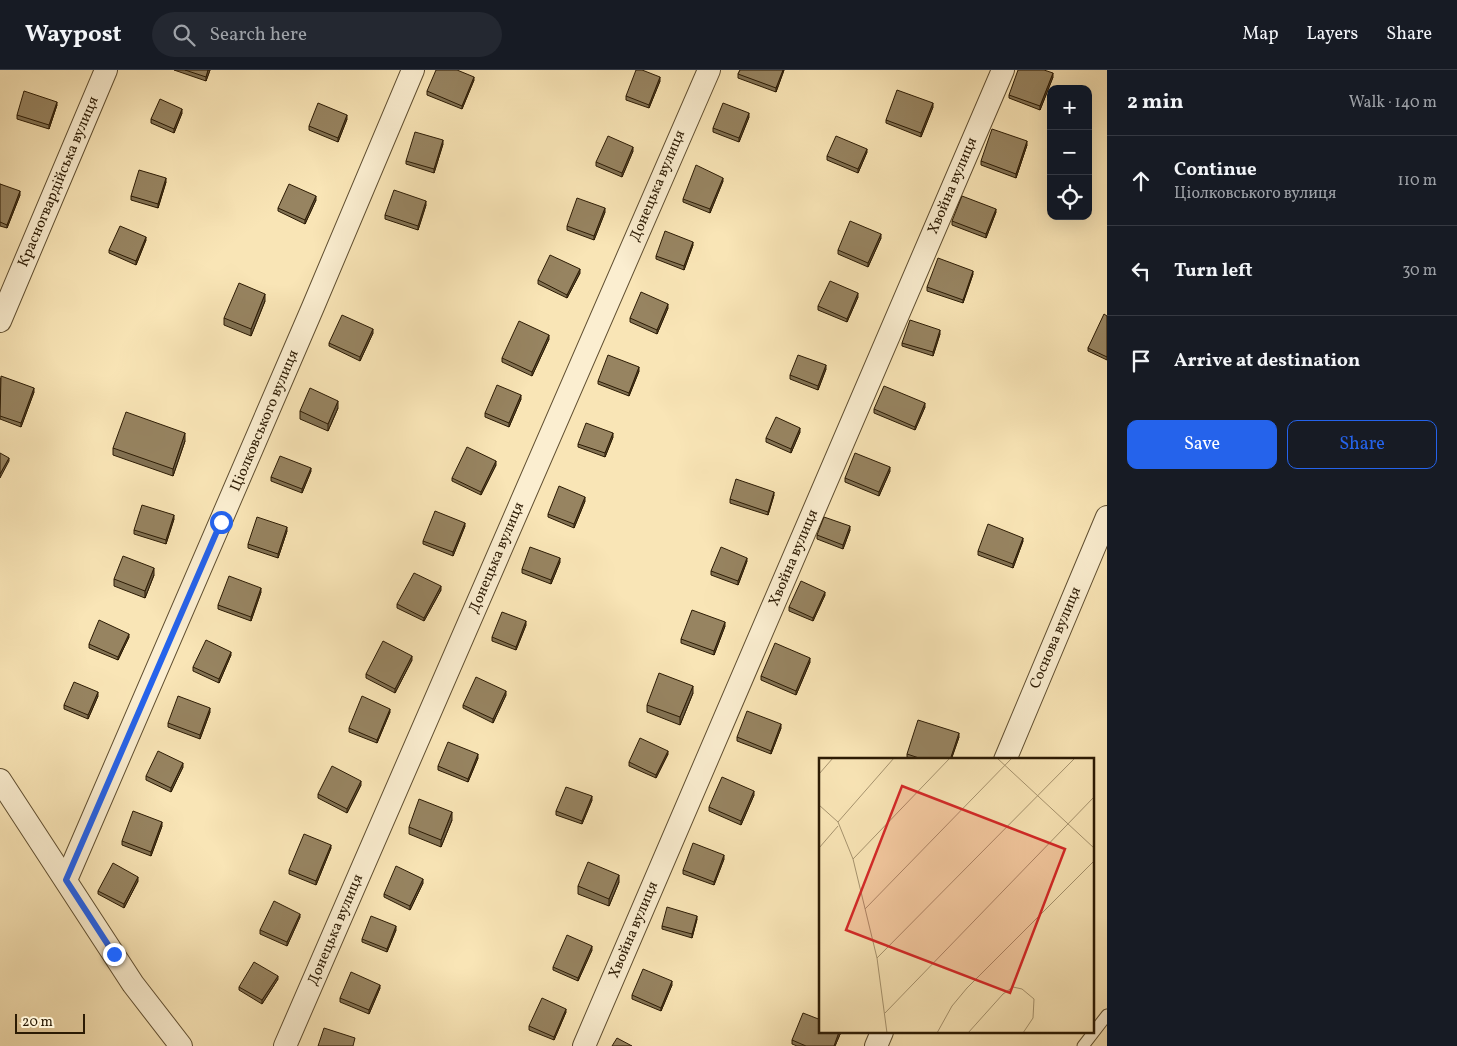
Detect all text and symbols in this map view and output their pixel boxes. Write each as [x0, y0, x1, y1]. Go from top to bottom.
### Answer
search box [152, 12, 502, 57]
text: Waypost [25, 18, 122, 52]
icon: search [170, 21, 198, 49]
text: Search here [210, 22, 307, 48]
text: Map [1242, 22, 1278, 47]
text: Layers [1306, 22, 1358, 47]
text: Share [1386, 22, 1432, 47]
map controls [1047, 85, 1092, 220]
button: + [1047, 85, 1092, 130]
text: 2 min [1127, 88, 1184, 117]
text: Walk · 140 m [1349, 92, 1437, 114]
street label: Красногвардійська вулиця [13, 93, 105, 271]
street label: Донецька вулиця [625, 127, 691, 245]
button: − [1047, 130, 1092, 175]
street label: Хвойна вулиця [923, 134, 983, 238]
text: Continue [1174, 157, 1257, 183]
icon: ahead [1127, 167, 1155, 195]
text: 110 m [1398, 170, 1437, 192]
button: locate [1047, 175, 1092, 220]
text: Ціолковського вулиця [1174, 183, 1336, 205]
icon: left [1127, 257, 1155, 285]
text: Turn left [1174, 258, 1253, 284]
text: 30 m [1402, 260, 1437, 282]
street label: Ціолковського вулиця [226, 347, 304, 495]
icon: arrive [1127, 347, 1155, 375]
text: Arrive at destination [1174, 348, 1360, 374]
button: Save [1127, 420, 1277, 469]
button: Share [1287, 420, 1437, 469]
street label: Донецька вулиця [464, 499, 530, 617]
street label: Хвойна вулиця [764, 506, 824, 610]
route start [210, 511, 233, 534]
street label: Соснова вулиця [1025, 584, 1087, 692]
inset map [819, 758, 1094, 1034]
street label: Донецька вулиця [303, 871, 369, 989]
street label: Хвойна вулиця [604, 878, 664, 982]
route end [103, 943, 126, 966]
scale bar [15, 1011, 85, 1034]
text: 20 m [22, 1013, 53, 1032]

